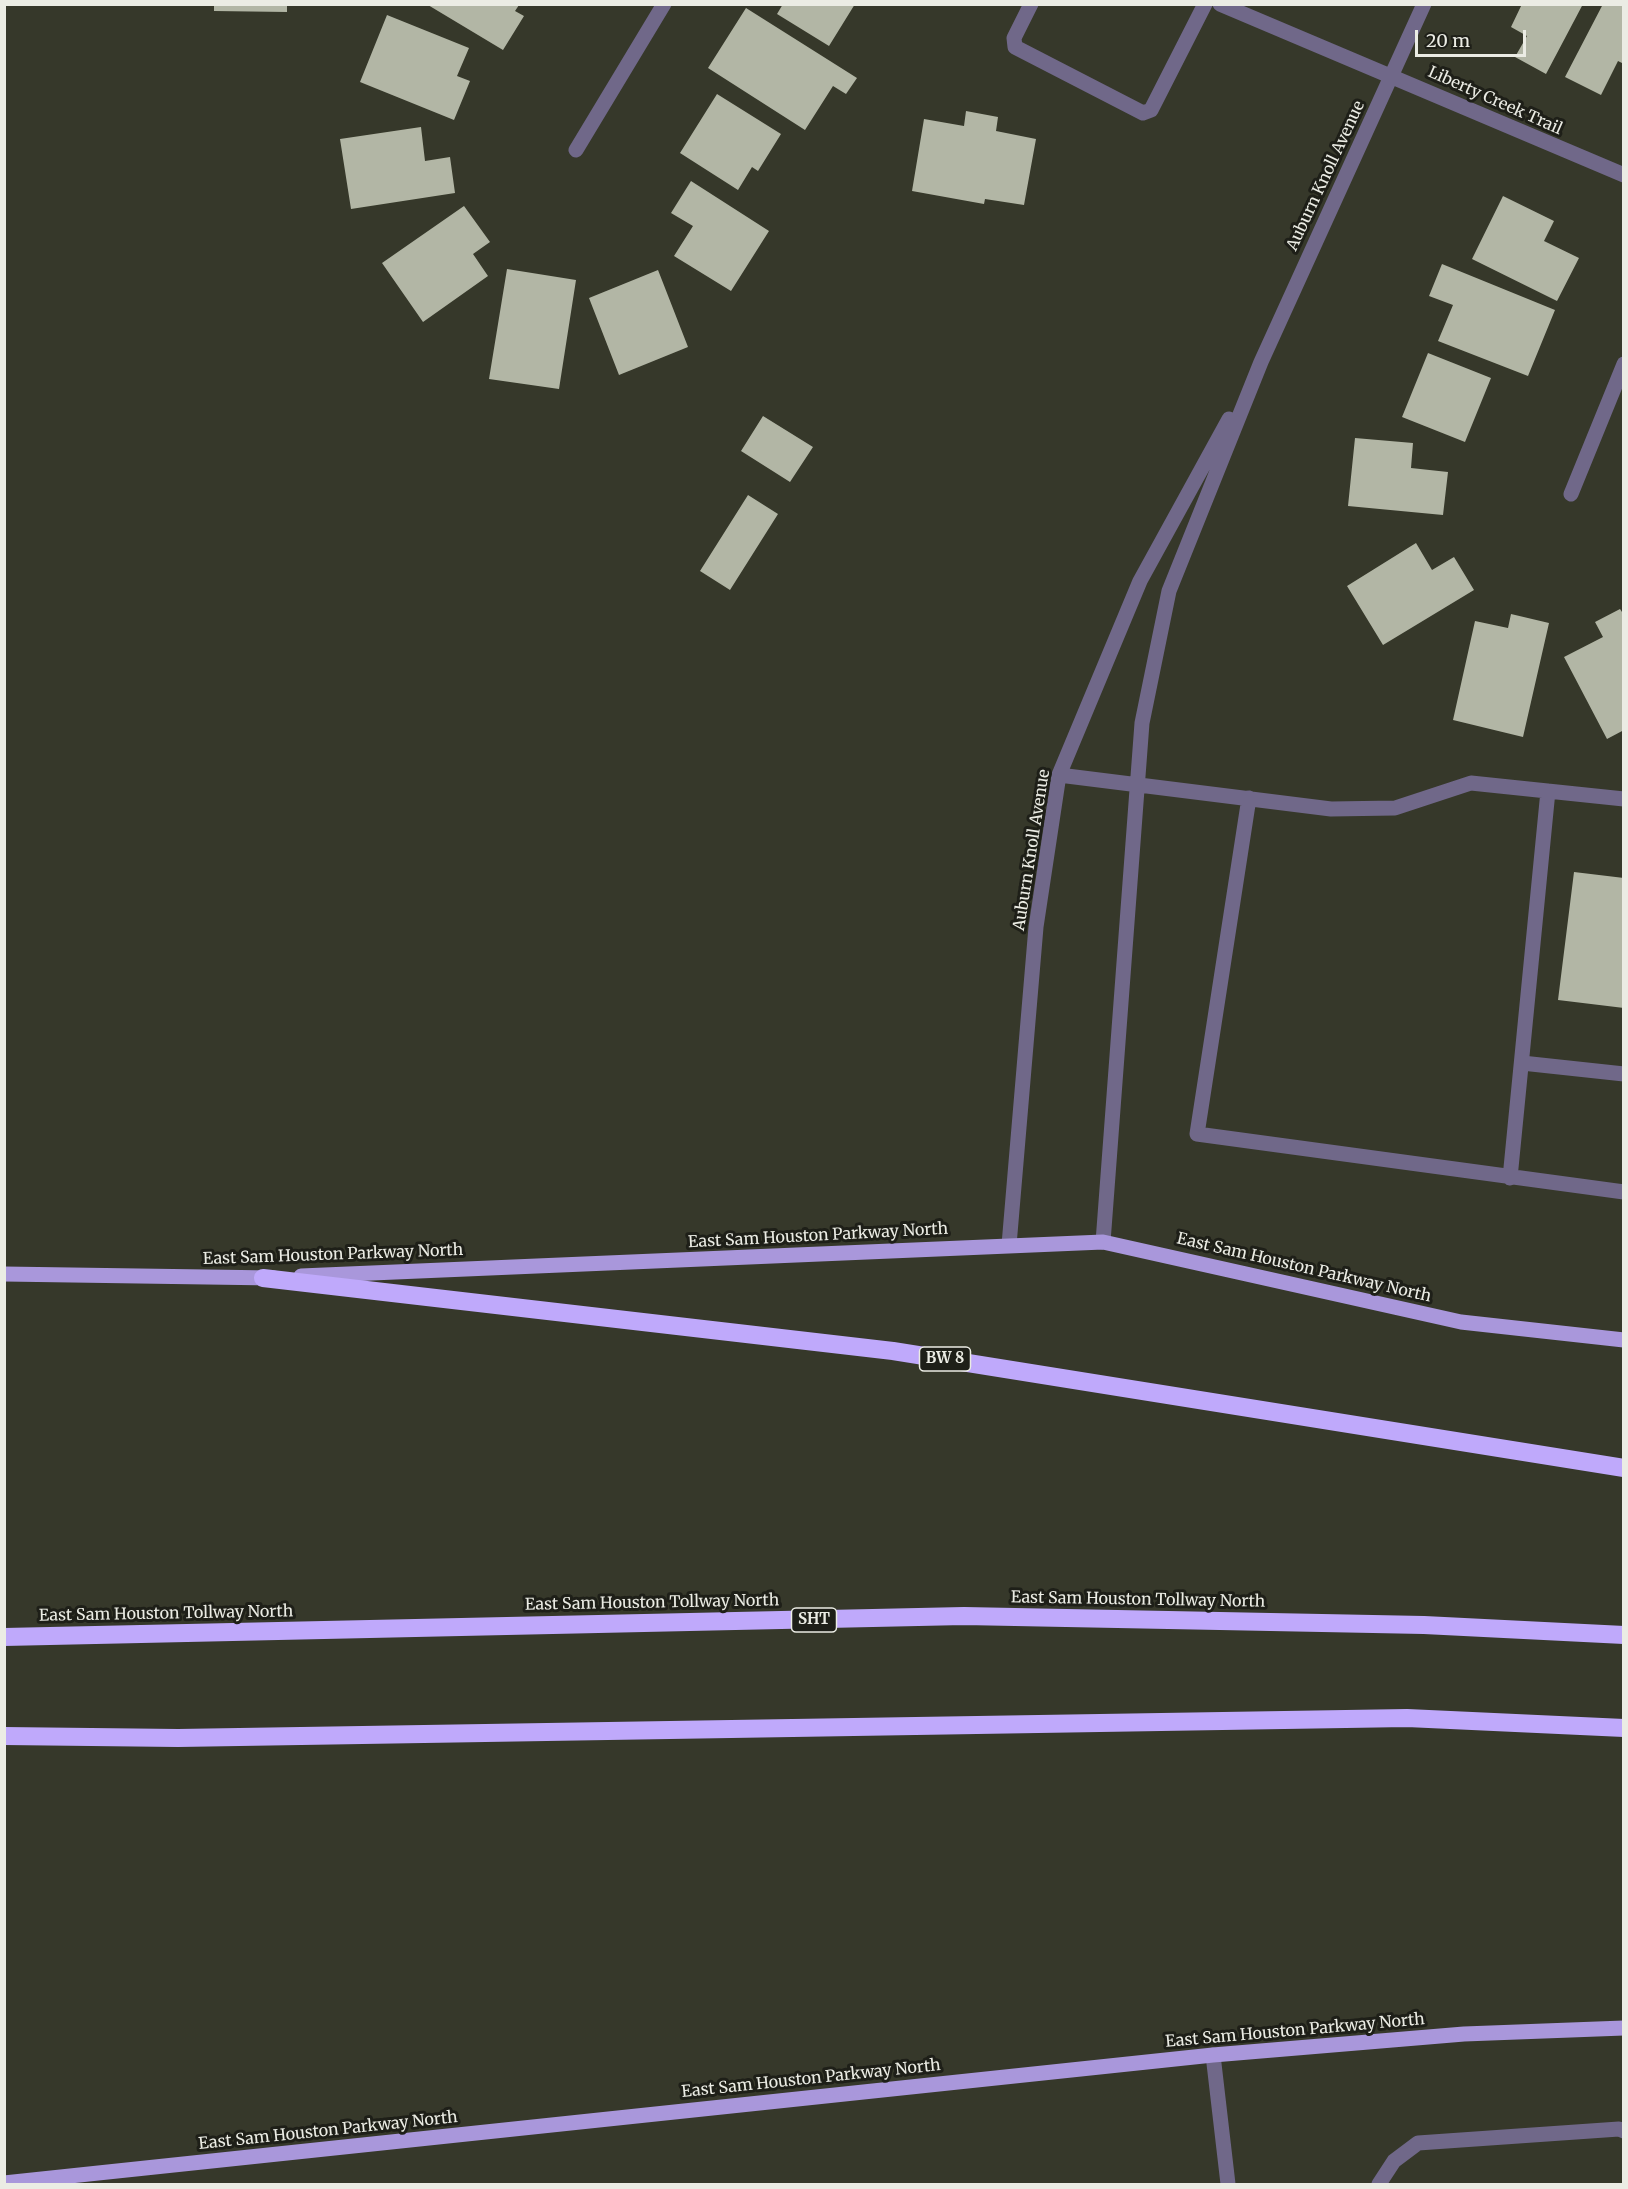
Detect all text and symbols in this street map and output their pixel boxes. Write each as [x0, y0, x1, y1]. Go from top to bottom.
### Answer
scale bar [1418, 18, 1529, 56]
text: 20 m [1426, 29, 1470, 52]
street label: Liberty Creek Trail [1425, 63, 1565, 139]
street label: Auburn Knoll Avenue [1283, 98, 1369, 254]
street label: Auburn Knoll Avenue [1010, 768, 1054, 932]
street label: East Sam Houston Parkway North [687, 1220, 949, 1252]
street label: East Sam Houston Parkway North [1175, 1229, 1433, 1307]
street label: East Sam Houston Parkway North [202, 1241, 464, 1269]
road number: BW 8 [920, 1347, 970, 1371]
street label: East Sam Houston Tollway North [1011, 1588, 1265, 1612]
street label: East Sam Houston Tollway North [525, 1591, 779, 1615]
street label: East Sam Houston Tollway North [39, 1602, 293, 1626]
road number: SHT [792, 1608, 836, 1632]
street label: East Sam Houston Parkway North [1164, 2010, 1426, 2052]
street label: East Sam Houston Parkway North [680, 2056, 942, 2102]
street label: East Sam Houston Parkway North [197, 2108, 459, 2154]

